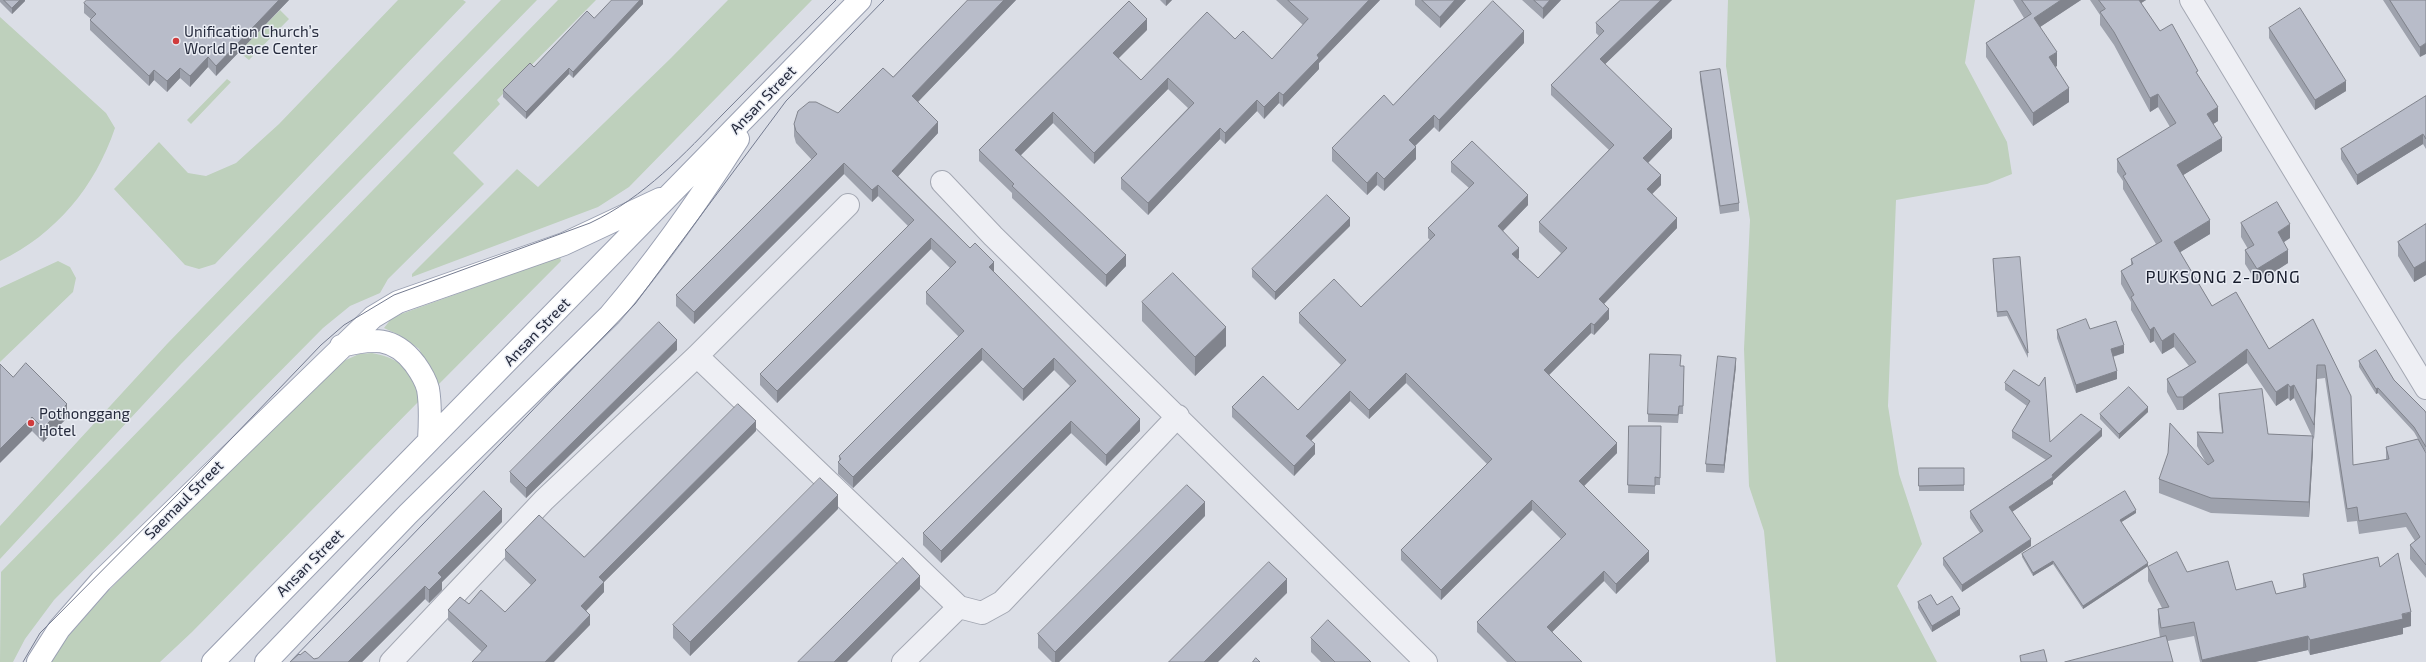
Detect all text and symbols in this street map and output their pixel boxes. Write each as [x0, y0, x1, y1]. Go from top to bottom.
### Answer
place label: Unification Church’s World Peace Center [184, 23, 319, 58]
marker: Unification Church’s World Peace Center [171, 36, 181, 46]
street label: Ansan Street [726, 62, 800, 138]
district label: PUKSONG 2-DONG [2145, 267, 2301, 287]
street label: Ansan Street [500, 294, 574, 370]
place label: Pothonggang Hotel [39, 405, 130, 440]
marker: Pothonggang Hotel [26, 418, 36, 428]
street label: Saemaul Street [141, 457, 227, 543]
street label: Ansan Street [273, 526, 347, 600]

